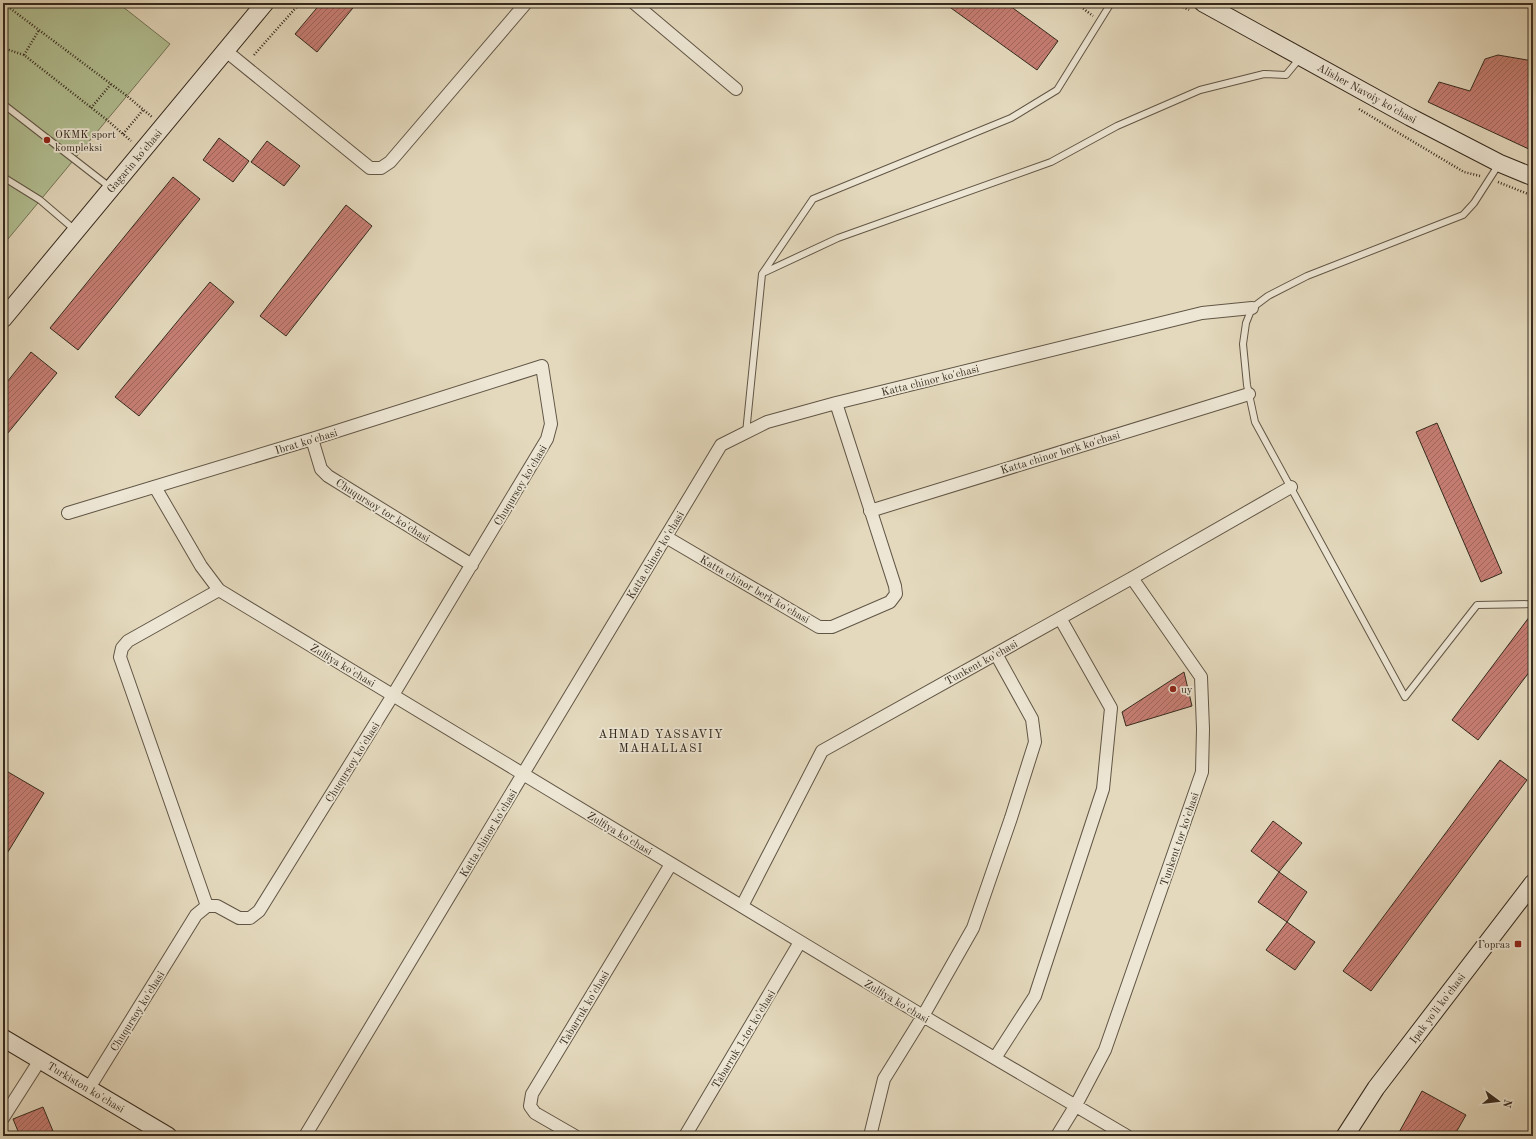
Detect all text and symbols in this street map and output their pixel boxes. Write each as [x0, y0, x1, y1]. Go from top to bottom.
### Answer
street label: Alisher Navoiy ko'chasi [1315, 62, 1418, 126]
street label: Gagarin ko'chasi [106, 128, 165, 196]
place label: OKMK sport kompleksi [55, 130, 116, 154]
marker: OKMK sport kompleksi [42, 135, 52, 145]
street label: Katta chinor ko'chasi [880, 364, 980, 399]
street label: Ibrat ko'chasi [274, 428, 339, 457]
street label: Katta chinor berk ko'chasi [999, 430, 1122, 477]
street label: Chuqursoy ko'chasi [493, 443, 550, 528]
street label: Chuqursoy tor ko'chasi [333, 478, 431, 545]
street label: Katta chinor ko'chasi [626, 510, 687, 602]
street label: Katta chinor berk ko'chasi [698, 554, 811, 626]
street label: Tunkent ko'chasi [944, 639, 1020, 688]
street label: Zulfiya ko'chasi [308, 643, 377, 690]
marker: uy [1168, 684, 1178, 694]
place label: uy [1181, 685, 1193, 696]
street label: Chuqursoy ko'chasi [324, 721, 382, 805]
district label: AHMAD YASSAVIY MAHALLASI [598, 729, 724, 755]
street label: Katta chinor ko'chasi [459, 788, 520, 880]
street label: Tunkent tor ko'chasi [1159, 791, 1202, 888]
street label: Zulfiya ko'chasi [585, 811, 654, 858]
marker: Горгаз [1513, 939, 1523, 949]
place label: Горгаз [1478, 940, 1510, 951]
street label: Tabarruk ko'chasi [559, 969, 612, 1048]
street label: Chuqursoy ko'chasi [109, 970, 167, 1054]
street label: Ipak yo'li ko'chasi [1408, 972, 1468, 1046]
street label: Zulfiya ko'chasi [862, 979, 931, 1026]
street label: Tabarruk 1-tor ko'chasi [711, 989, 778, 1091]
street label: Turkiston ko'chasi [45, 1061, 126, 1116]
north arrow [1478, 1081, 1518, 1121]
text: N [1500, 1098, 1513, 1109]

